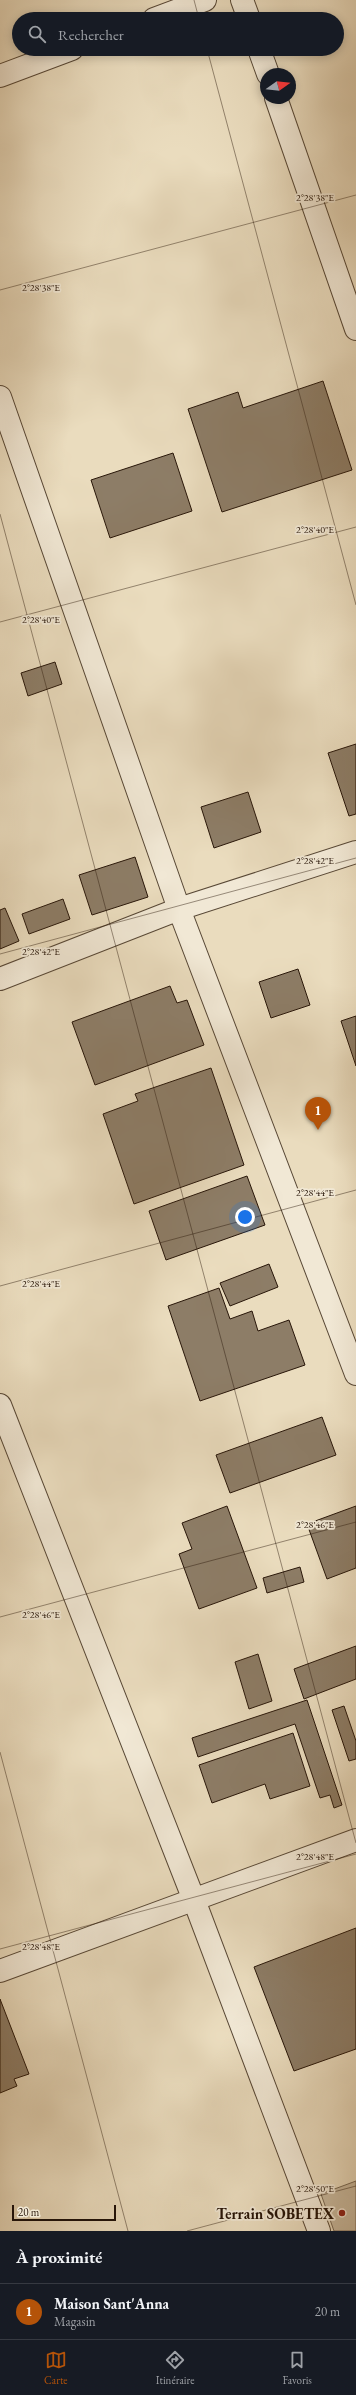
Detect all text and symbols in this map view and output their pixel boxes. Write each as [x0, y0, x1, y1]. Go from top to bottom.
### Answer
search box [12, 12, 344, 56]
icon: search [26, 23, 48, 45]
text: Rechercher [58, 25, 124, 44]
north arrow [260, 68, 296, 104]
text: 2°28'38"E [296, 191, 334, 204]
text: 2°28'38"E [22, 281, 60, 294]
text: 2°28'40"E [296, 523, 334, 536]
text: 2°28'40"E [22, 613, 60, 626]
text: 2°28'42"E [296, 854, 334, 867]
text: 2°28'42"E [22, 945, 60, 958]
pin: 1 [305, 1097, 331, 1130]
text: 2°28'44"E [296, 1186, 334, 1199]
your location [235, 1207, 255, 1227]
text: 2°28'44"E [22, 1277, 60, 1290]
text: 2°28'46"E [296, 1518, 334, 1531]
text: 2°28'46"E [22, 1608, 60, 1621]
text: 2°28'48"E [296, 1850, 334, 1863]
text: 2°28'48"E [22, 1940, 60, 1953]
text: 2°28'50"E [296, 2182, 334, 2195]
scale bar [12, 2203, 116, 2222]
place label: Terrain SOBETEX [216, 2204, 335, 2223]
text: 20 m [18, 2205, 39, 2219]
marker: Terrain SOBETEX [337, 2208, 347, 2218]
text: À proximité [16, 2246, 102, 2268]
text: Maison Sant'Anna [54, 2294, 169, 2313]
text: 1 [26, 2303, 32, 2320]
text: 20 m [315, 2303, 340, 2320]
text: Magasin [54, 2313, 96, 2330]
tab: Carte [44, 2349, 68, 2387]
tab: Itinéraire [156, 2349, 194, 2387]
tab: Favoris [283, 2349, 312, 2387]

